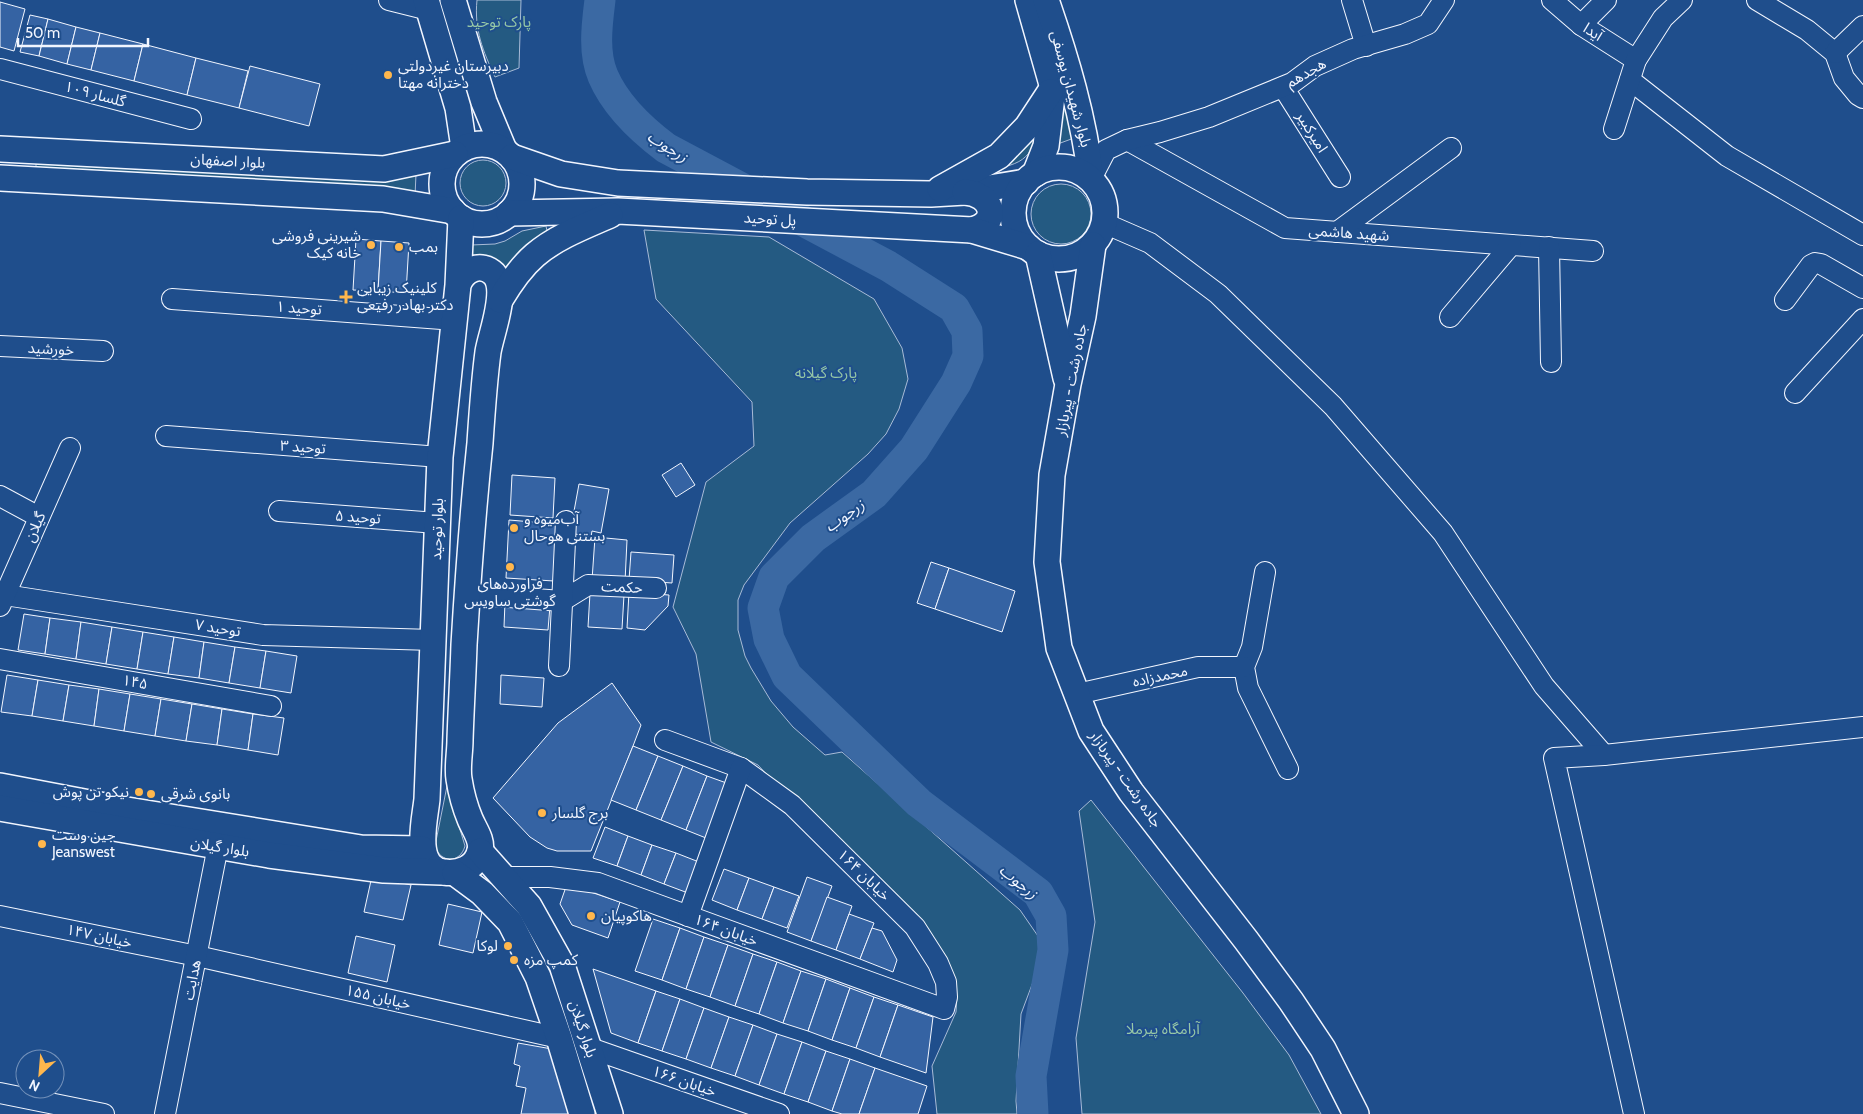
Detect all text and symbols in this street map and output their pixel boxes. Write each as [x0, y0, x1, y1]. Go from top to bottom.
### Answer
park label: پارک توحید [467, 13, 531, 32]
scale bar [18, 15, 148, 47]
street label: آیدا [1580, 19, 1607, 45]
text: 50 m [25, 24, 60, 42]
street label: بلوار شهیدان یوسفی [1047, 29, 1095, 149]
street label: هجدهم [1283, 54, 1330, 93]
place label: دبیرستان غیردولتی دخترانه مهتا [398, 57, 509, 92]
marker: دبیرستان غیردولتی دخترانه مهتا [382, 69, 394, 81]
street label: گلسار ۱۰۹ [63, 77, 128, 111]
street label: امیرکبیر [1292, 107, 1332, 156]
water label: زرجوب [644, 126, 692, 167]
street label: بلوار اصفهان [190, 150, 266, 172]
street label: پل توحید [743, 209, 797, 230]
street label: شهید هاشمی [1308, 221, 1390, 245]
place label: شیرینی فروشی خانه کیک [272, 227, 361, 262]
place label: بمب [409, 238, 438, 256]
marker: شیرینی فروشی خانه کیک [365, 239, 377, 251]
marker: بمب [393, 241, 405, 253]
place label: کلینیک زیبایی دکتر بهادر رفیعی [357, 279, 454, 314]
marker: کلینیک زیبایی دکتر بهادر رفیعی [339, 290, 353, 304]
street label: توحید ۱ [275, 297, 323, 319]
street label: جاده رشت - پیربازار [1051, 322, 1092, 439]
street label: خورشید [27, 339, 75, 359]
park label: پارک گیلانه [795, 364, 857, 383]
street label: توحید ۳ [279, 436, 327, 458]
water label: زرجوب [821, 495, 869, 536]
street label: بلوار توحید [427, 498, 447, 560]
street label: توحید ۵ [334, 506, 382, 528]
street label: گیلان [20, 508, 50, 545]
place label: آب‌میوه و بستنی هوحال [524, 510, 605, 545]
marker: آب‌میوه و بستنی هوحال [508, 522, 520, 534]
marker: فراورده‌های گوشتی ساویس [504, 561, 516, 573]
place label: فراورده‌های گوشتی ساویس [464, 575, 557, 610]
street label: حکمت [601, 577, 643, 597]
street label: توحید ۷ [194, 616, 242, 640]
street label: محمدزاده [1131, 661, 1189, 691]
street label: ۱۴۵ [121, 671, 149, 693]
street label: جاده رشت - پیربازار [1084, 726, 1166, 832]
place label: نیکو تن پوش [53, 783, 129, 802]
place label: بانوی شرقی [161, 785, 230, 803]
marker: نیکو تن پوش [133, 786, 145, 798]
marker: بانوی شرقی [145, 788, 157, 800]
place label: برج گلسار [551, 804, 608, 825]
marker: برج گلسار [536, 807, 548, 819]
place label: جین وست Jeanswest [51, 826, 116, 861]
street label: بلوار گیلان [189, 833, 251, 861]
marker: جین وست Jeanswest [36, 838, 48, 850]
street label: خیابان ۱۶۴ [834, 845, 894, 905]
water label: زرجوب [995, 860, 1042, 904]
place label: هاکوپیان [601, 907, 652, 926]
marker: هاکوپیان [585, 910, 597, 922]
street label: ۱۶۴ خیابان [692, 910, 761, 950]
street label: خیابان ۱۴۷ [65, 920, 134, 952]
place label: لوکا [476, 937, 498, 955]
marker: لوکا [502, 940, 514, 952]
place label: کمپ مزه [524, 951, 579, 970]
marker: کمپ مزه [508, 954, 520, 966]
street label: هدایت [179, 958, 205, 1002]
street label: خیابان ۱۵۵ [344, 981, 413, 1013]
street label: بلوار گیلان [565, 998, 601, 1060]
park label: آرامگاه پیرملا [1126, 1020, 1201, 1039]
north arrow [15, 1049, 65, 1099]
street label: خیابان ۱۶۶ [650, 1062, 719, 1100]
text: N [26, 1075, 43, 1096]

